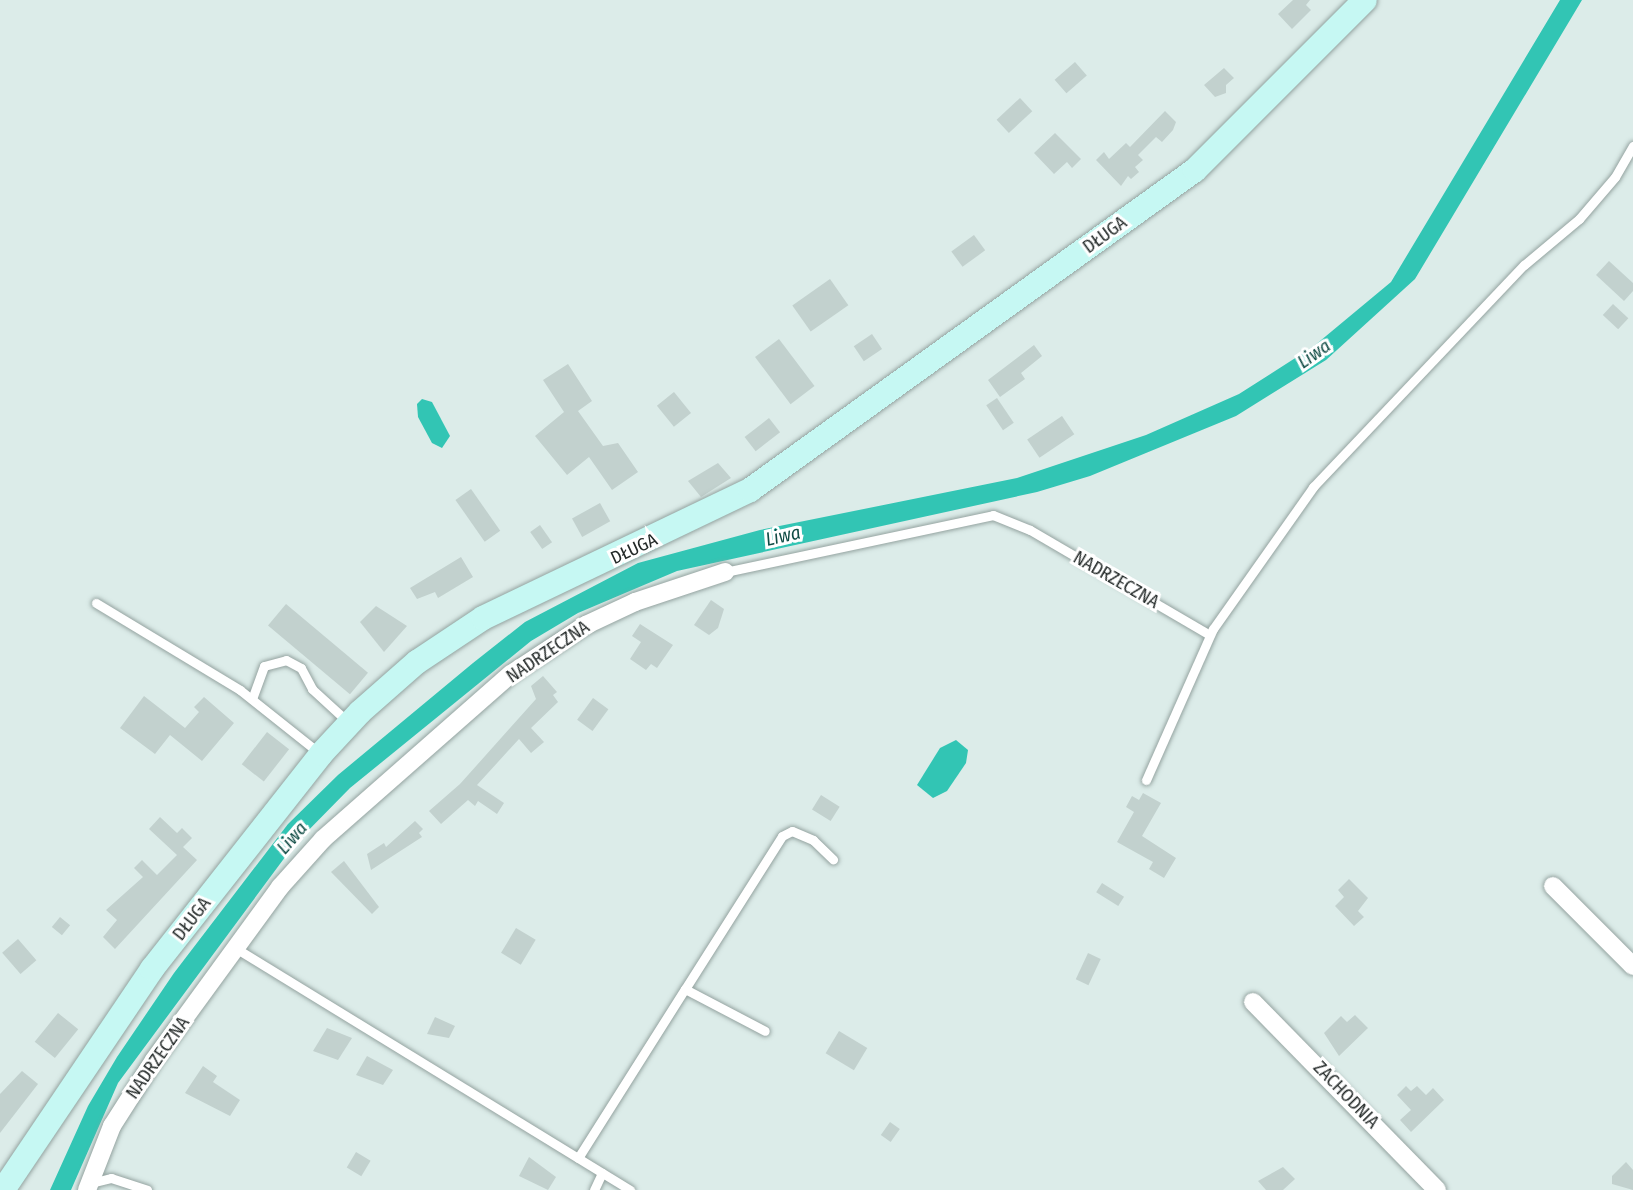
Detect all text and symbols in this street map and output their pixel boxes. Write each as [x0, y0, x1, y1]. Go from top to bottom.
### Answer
street label: DŁUGA [1079, 212, 1131, 258]
water label: Liwa [1293, 335, 1335, 373]
water label: Liwa [763, 521, 803, 551]
street label: DŁUGA [607, 529, 661, 569]
street label: NADRZECZNA [1069, 547, 1163, 613]
street label: NADRZECZNA [503, 616, 593, 688]
water label: Liwa [272, 817, 312, 859]
street label: DŁUGA [168, 893, 216, 945]
street label: NADRZECZNA [122, 1013, 194, 1103]
street label: ZACHODNIA [1309, 1057, 1383, 1133]

